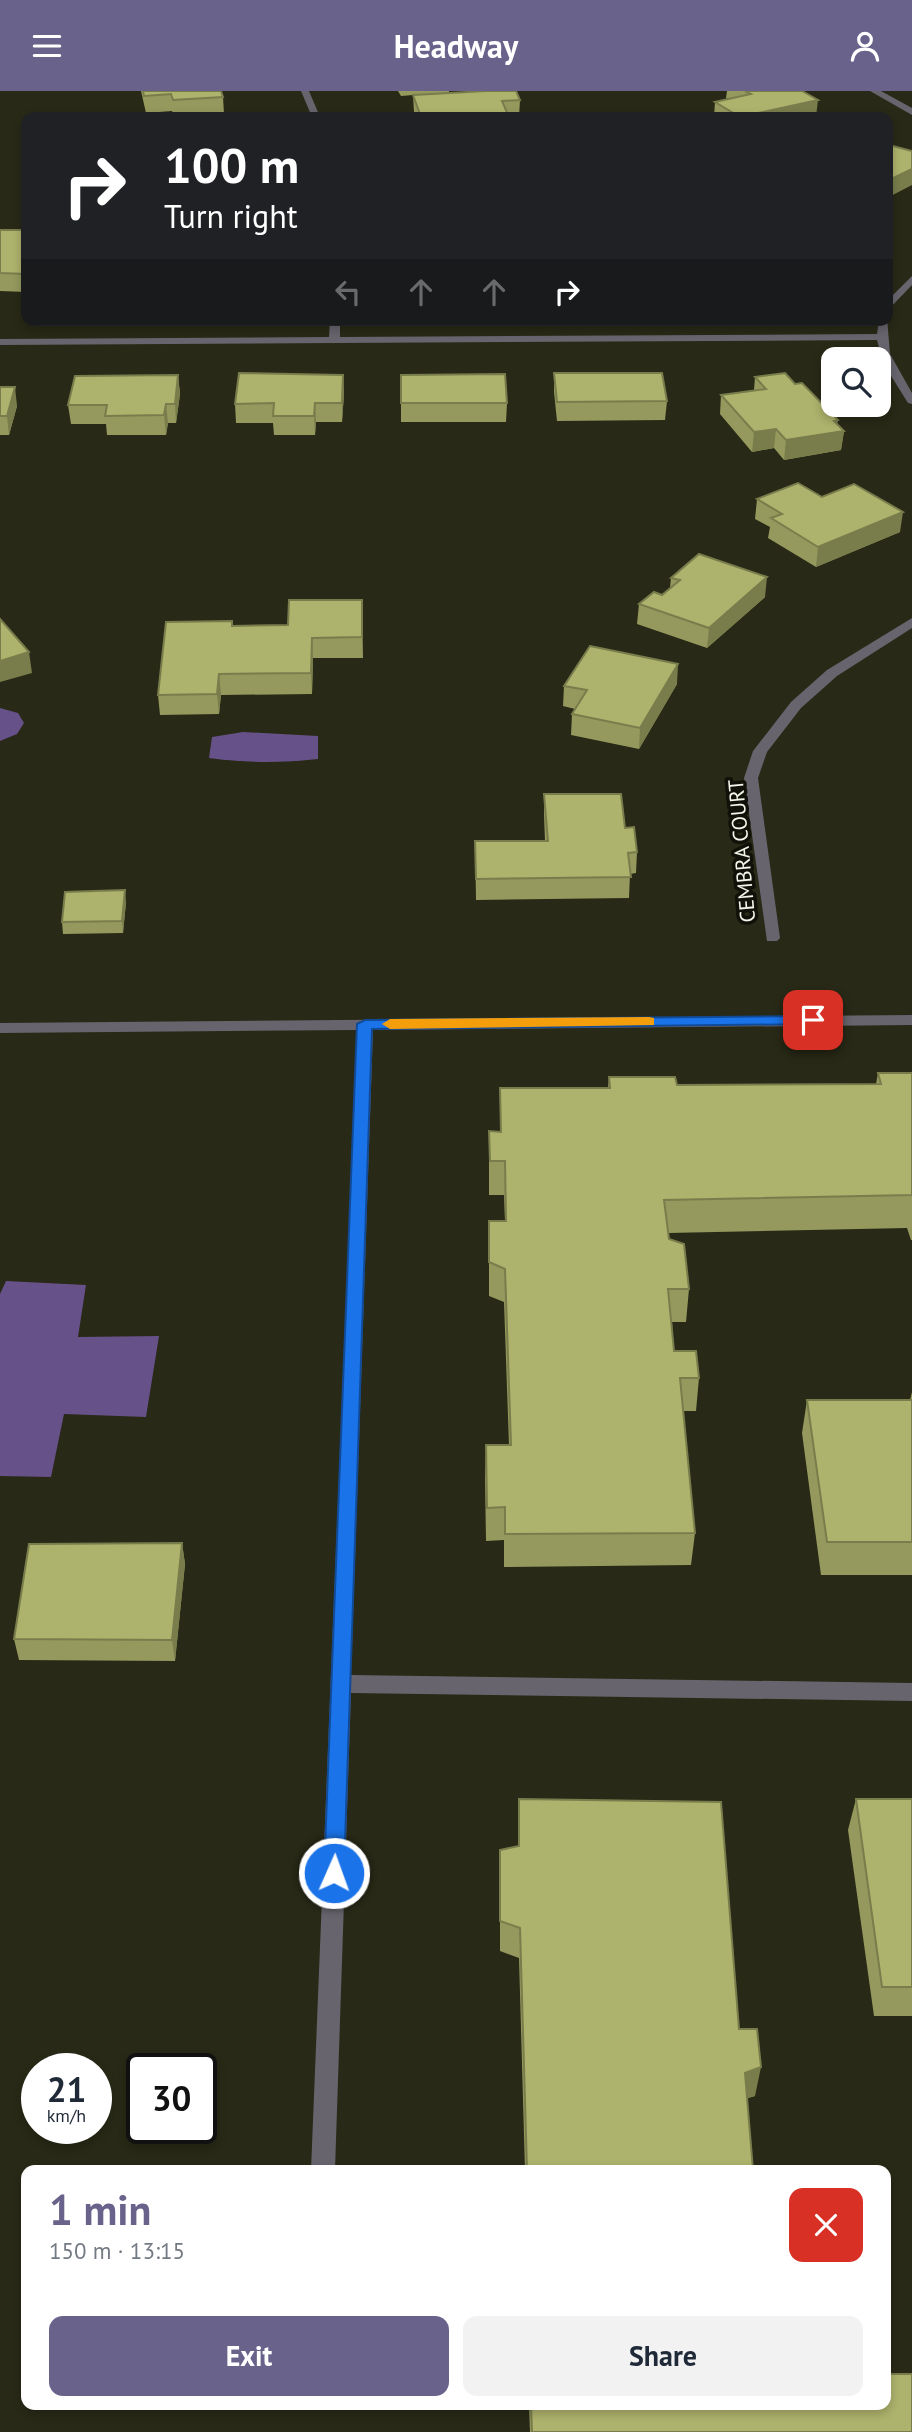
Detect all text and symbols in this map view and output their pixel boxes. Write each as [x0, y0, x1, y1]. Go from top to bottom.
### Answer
text: Headway [394, 25, 518, 67]
icon: menu [28, 27, 66, 65]
icon: person [846, 27, 884, 65]
text: 100 m [164, 133, 299, 197]
icon: right [49, 140, 140, 231]
text: Turn right [164, 195, 298, 237]
icon: left [329, 273, 367, 311]
icon: ahead [402, 273, 440, 311]
icon: ahead [475, 273, 513, 311]
icon: right [548, 273, 586, 311]
map controls [821, 347, 891, 417]
button: search [821, 347, 891, 417]
street label: CEMBRA COURT [722, 778, 761, 924]
pin [783, 990, 843, 1050]
icon: arrive [794, 1001, 832, 1039]
position arrow [297, 1836, 371, 1910]
speed limit sign: 30 [126, 2053, 217, 2144]
text: 21 [47, 2066, 86, 2112]
text: km/h [47, 2104, 86, 2127]
text: 1 min [49, 2182, 151, 2237]
button: close [789, 2188, 863, 2262]
text: 150 m · 13:15 [49, 2236, 185, 2265]
button: Exit [49, 2316, 449, 2396]
button: Share [463, 2316, 863, 2396]

